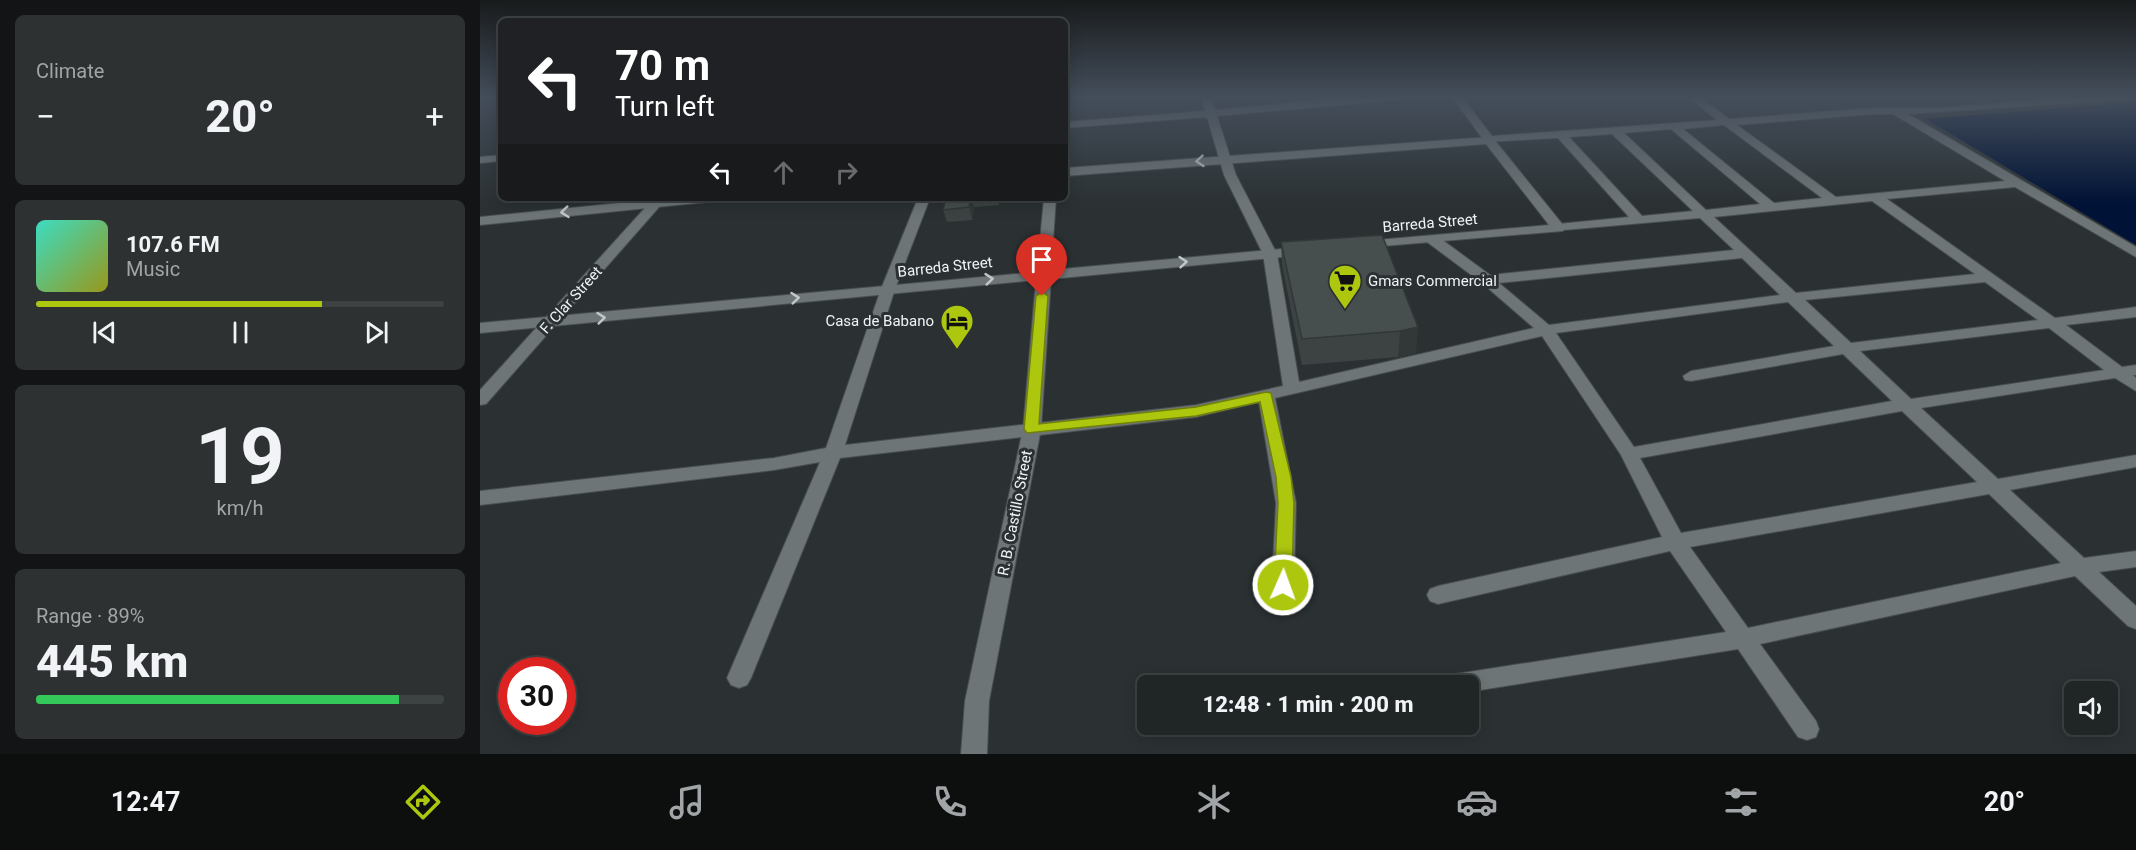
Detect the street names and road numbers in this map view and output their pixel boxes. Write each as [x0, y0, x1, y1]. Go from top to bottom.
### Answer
street label: Barreda Street [1382, 210, 1478, 236]
street label: Barreda Street [897, 253, 993, 281]
street label: F. Clar Street [536, 263, 606, 337]
street label: R. B. Castillo Street [994, 449, 1036, 577]

